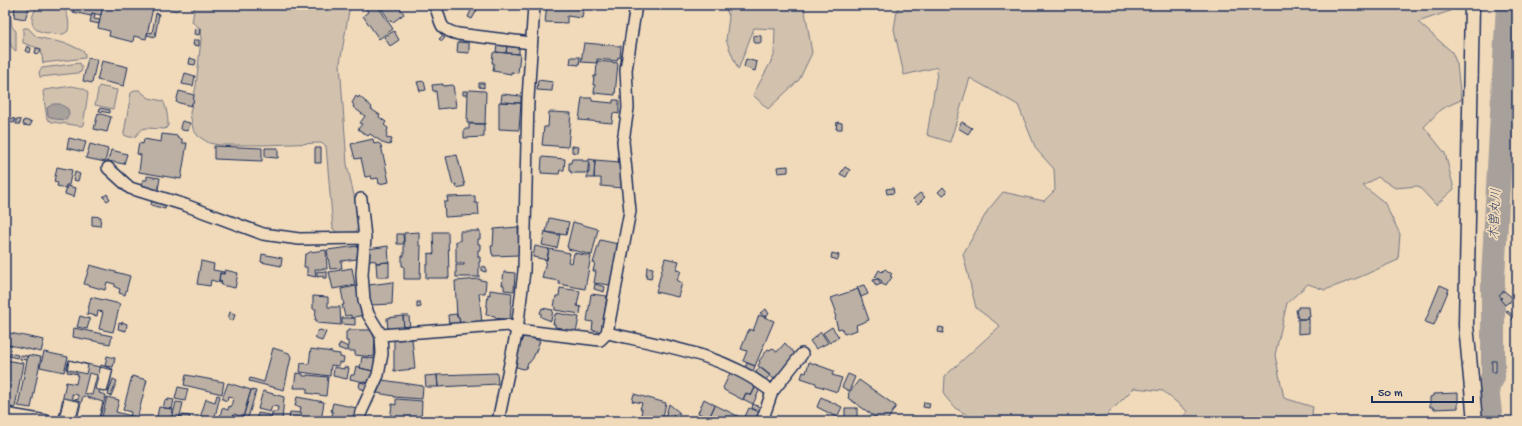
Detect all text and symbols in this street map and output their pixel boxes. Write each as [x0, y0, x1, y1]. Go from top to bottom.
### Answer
water label: 木曽丸川 [1486, 188, 1505, 240]
scale bar [1372, 378, 1473, 404]
text: 50 m [1378, 387, 1403, 401]

